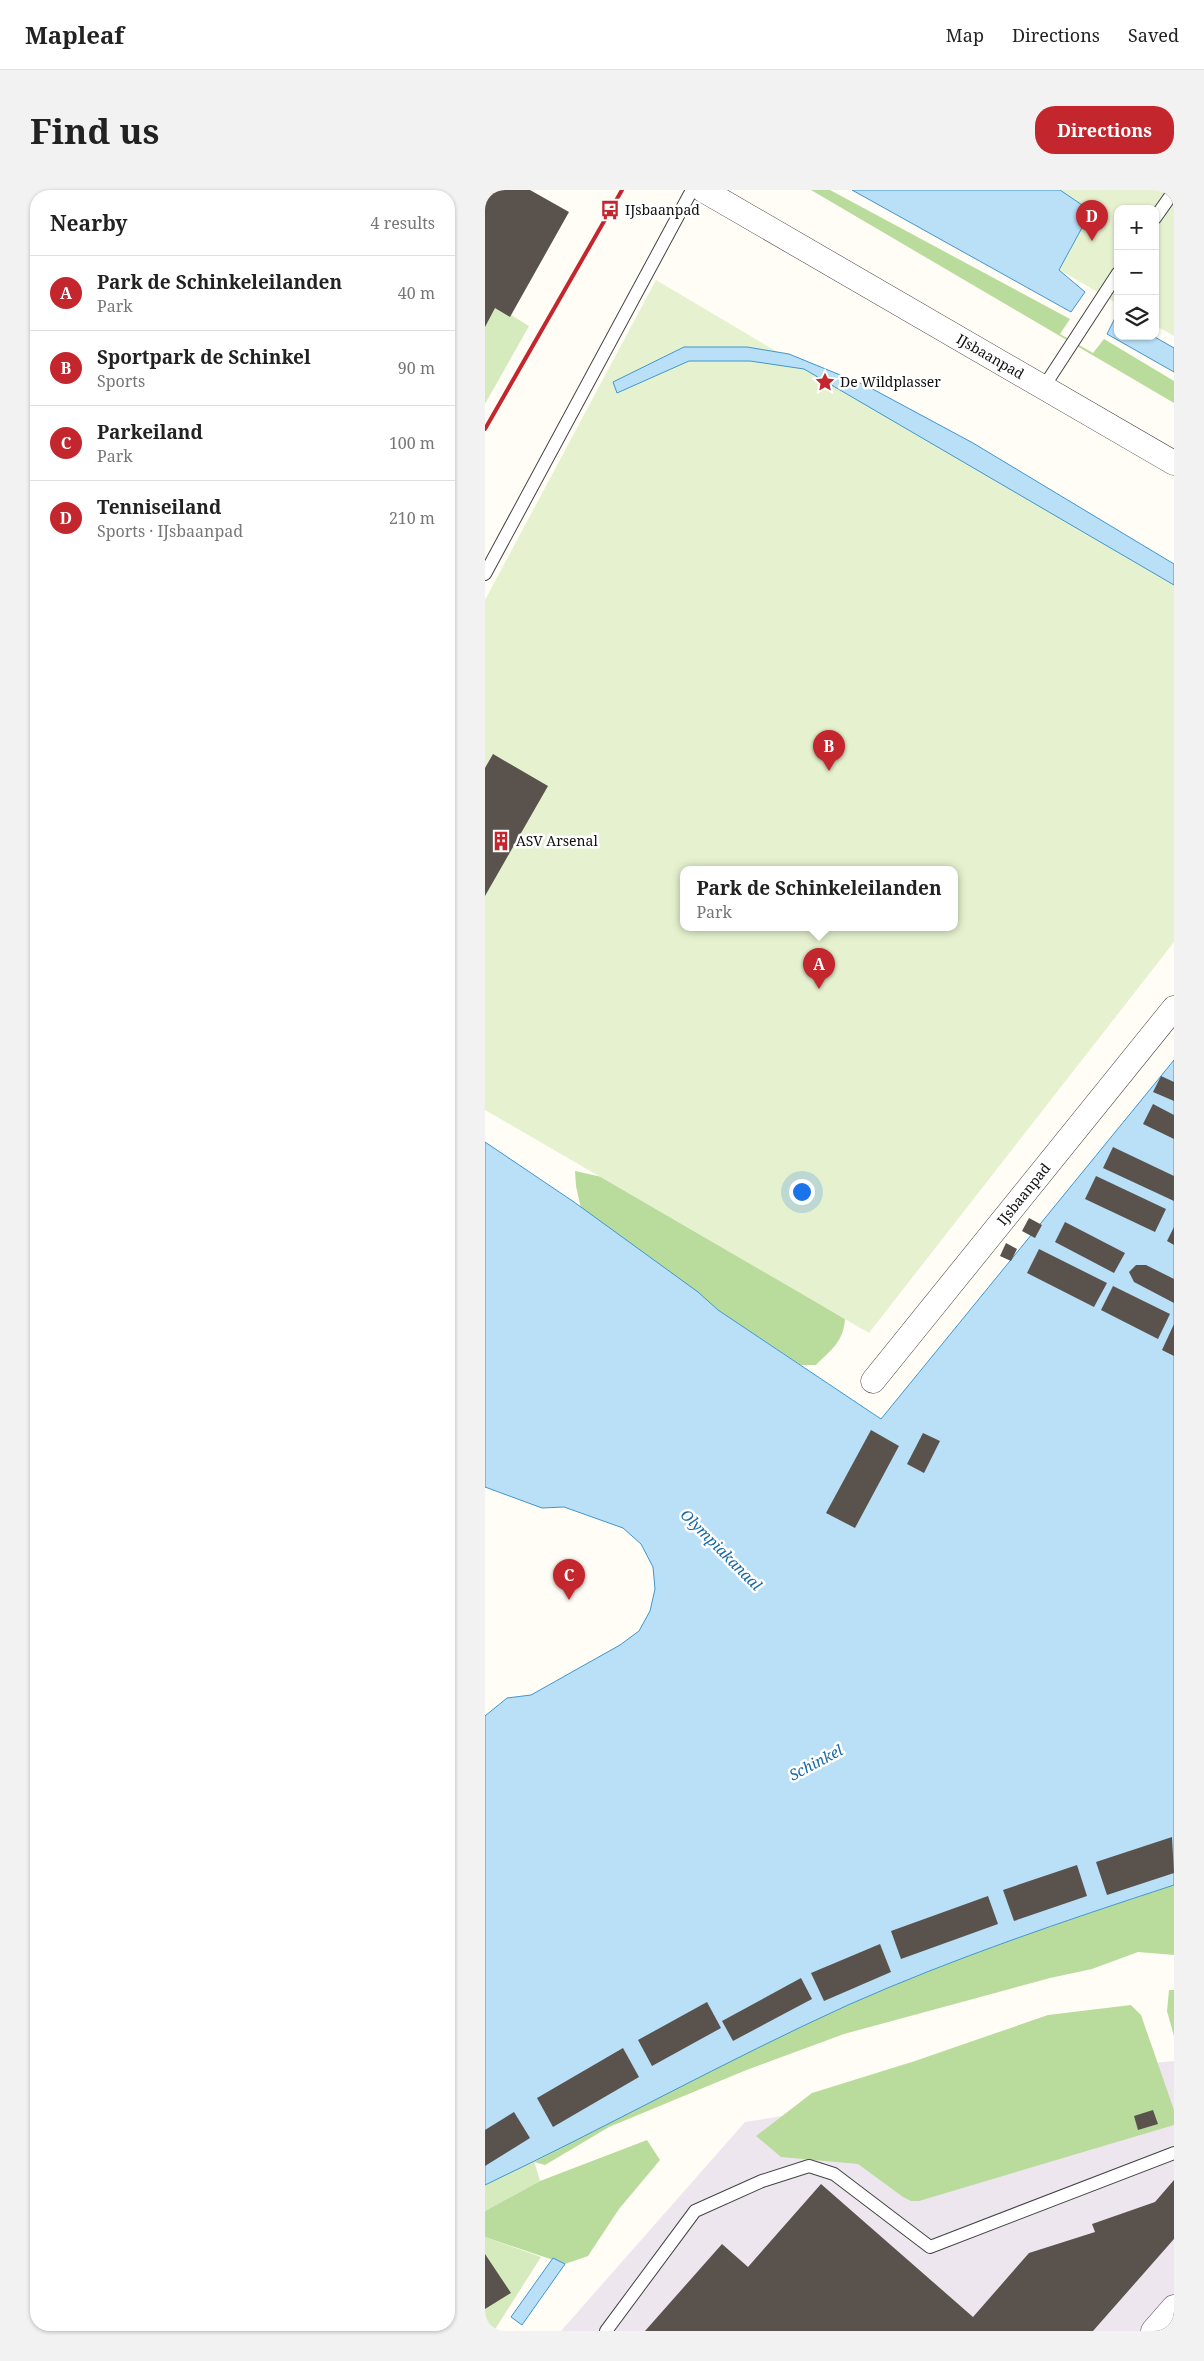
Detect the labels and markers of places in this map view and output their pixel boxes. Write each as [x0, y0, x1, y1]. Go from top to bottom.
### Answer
bus stop icon: IJsbaanpad [599, 199, 621, 221]
place label: IJsbaanpad [625, 200, 700, 219]
pin: D [1076, 200, 1108, 241]
place icon: De Wildplasser [814, 371, 836, 393]
place label: De Wildplasser [840, 372, 941, 391]
pin: B [813, 730, 845, 771]
building icon: ASV Arsenal [490, 830, 512, 852]
place label: ASV Arsenal [516, 831, 598, 850]
pin: A [803, 948, 835, 989]
pin: C [553, 1559, 585, 1600]

